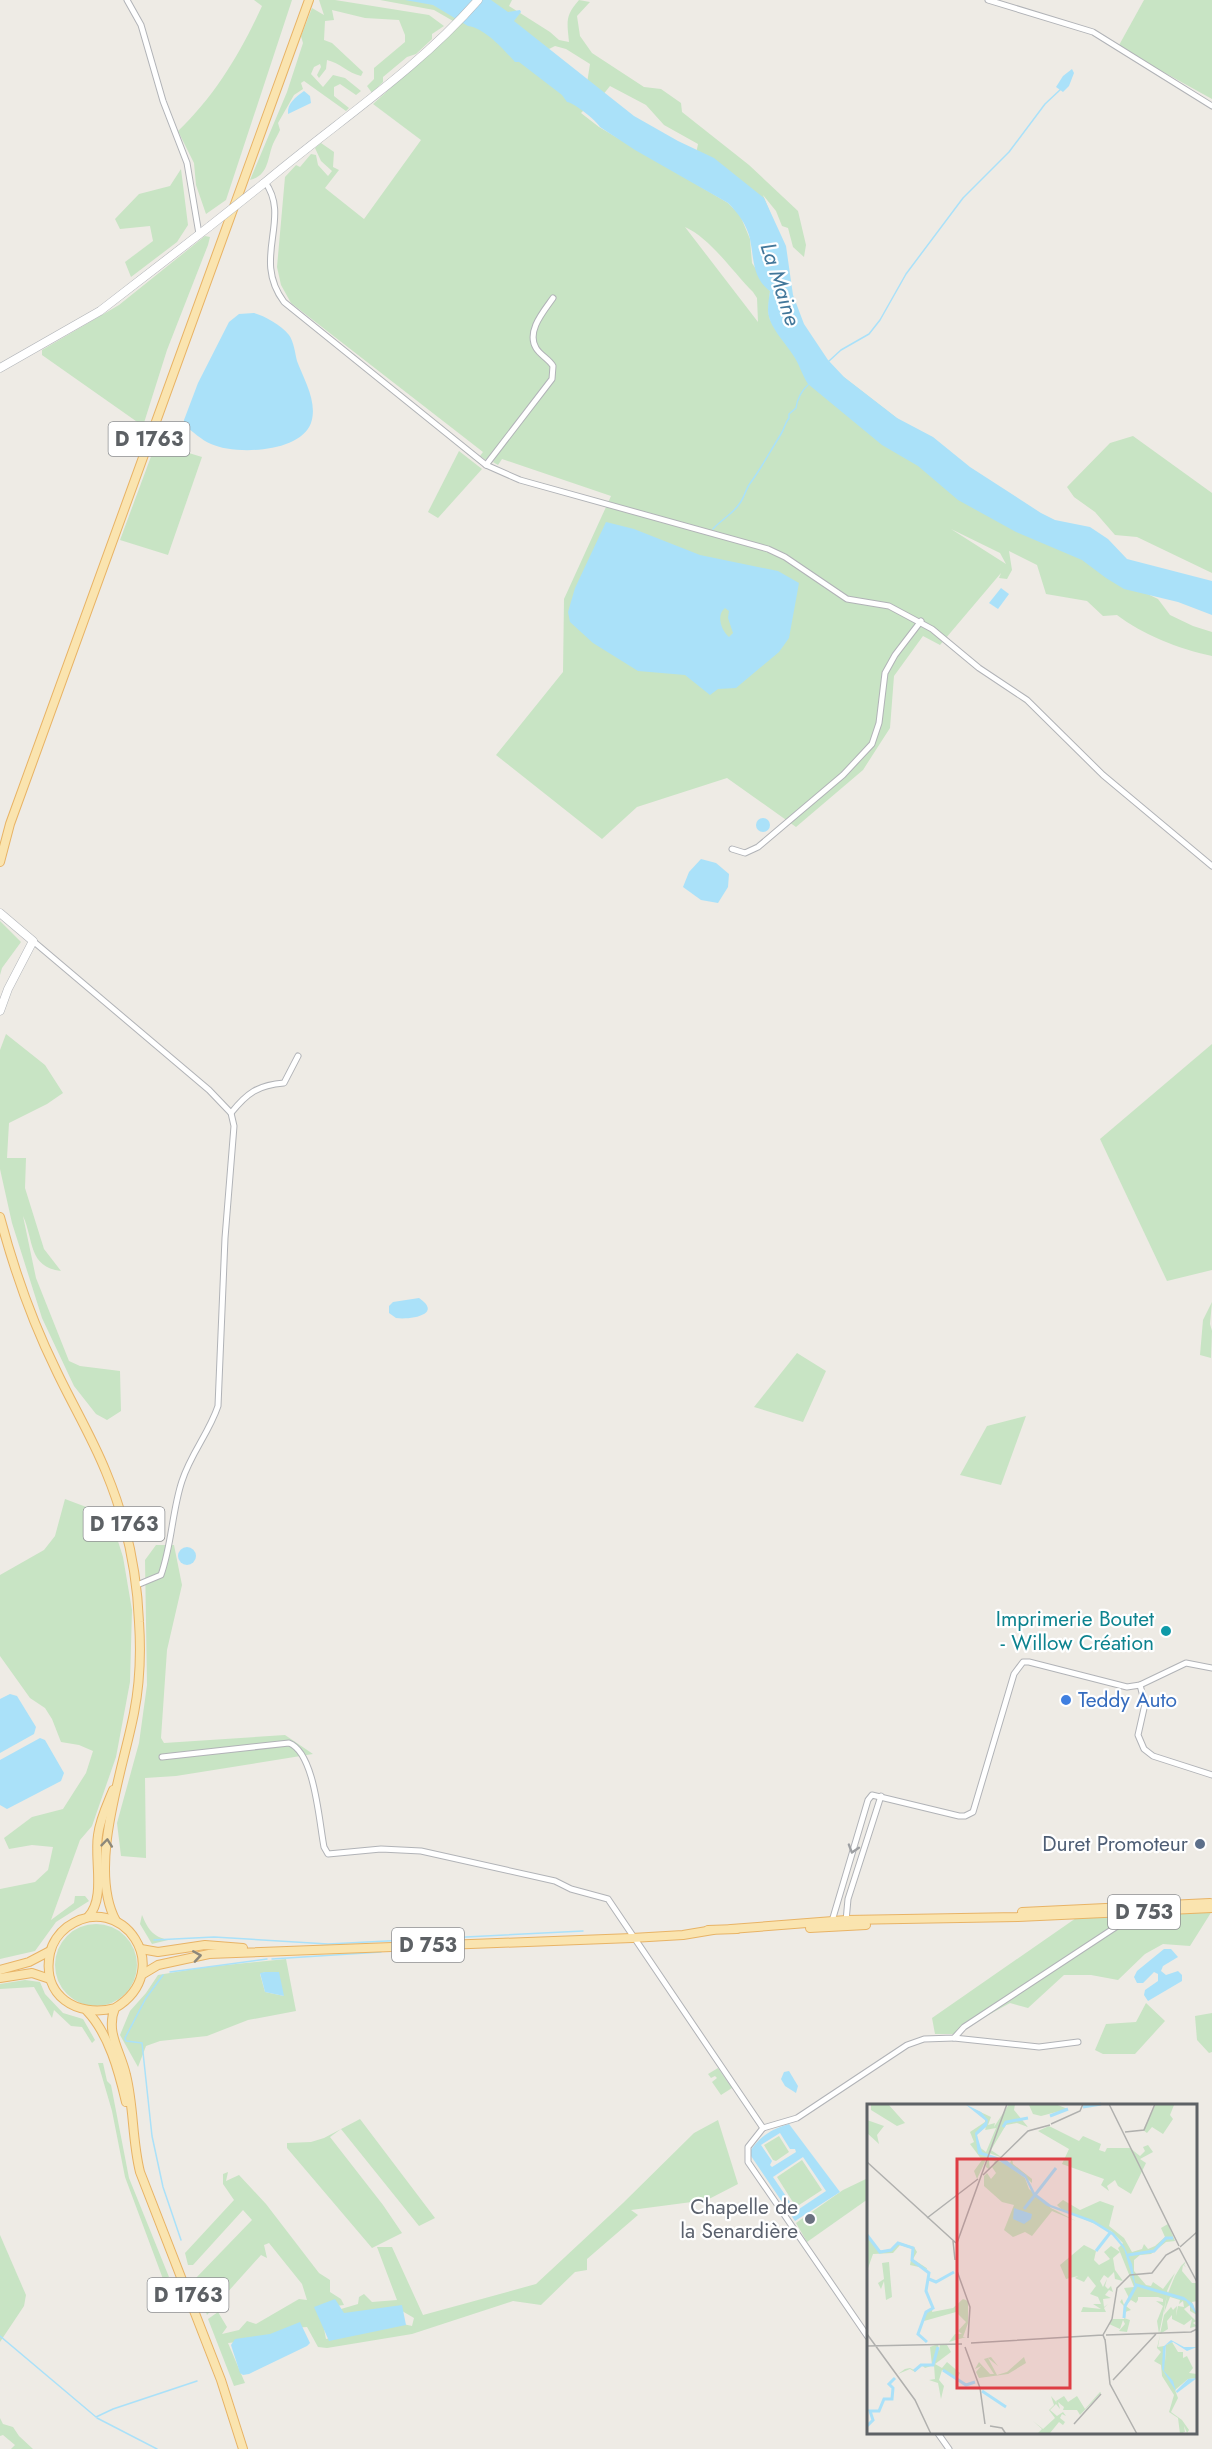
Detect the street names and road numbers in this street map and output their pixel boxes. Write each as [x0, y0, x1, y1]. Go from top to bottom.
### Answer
road number: D 1763 [108, 422, 190, 456]
road number: D 1763 [84, 1507, 164, 1541]
road number: D 753 [1108, 1895, 1180, 1929]
road number: D 753 [392, 1928, 464, 1962]
road number: D 1763 [148, 2278, 228, 2312]

